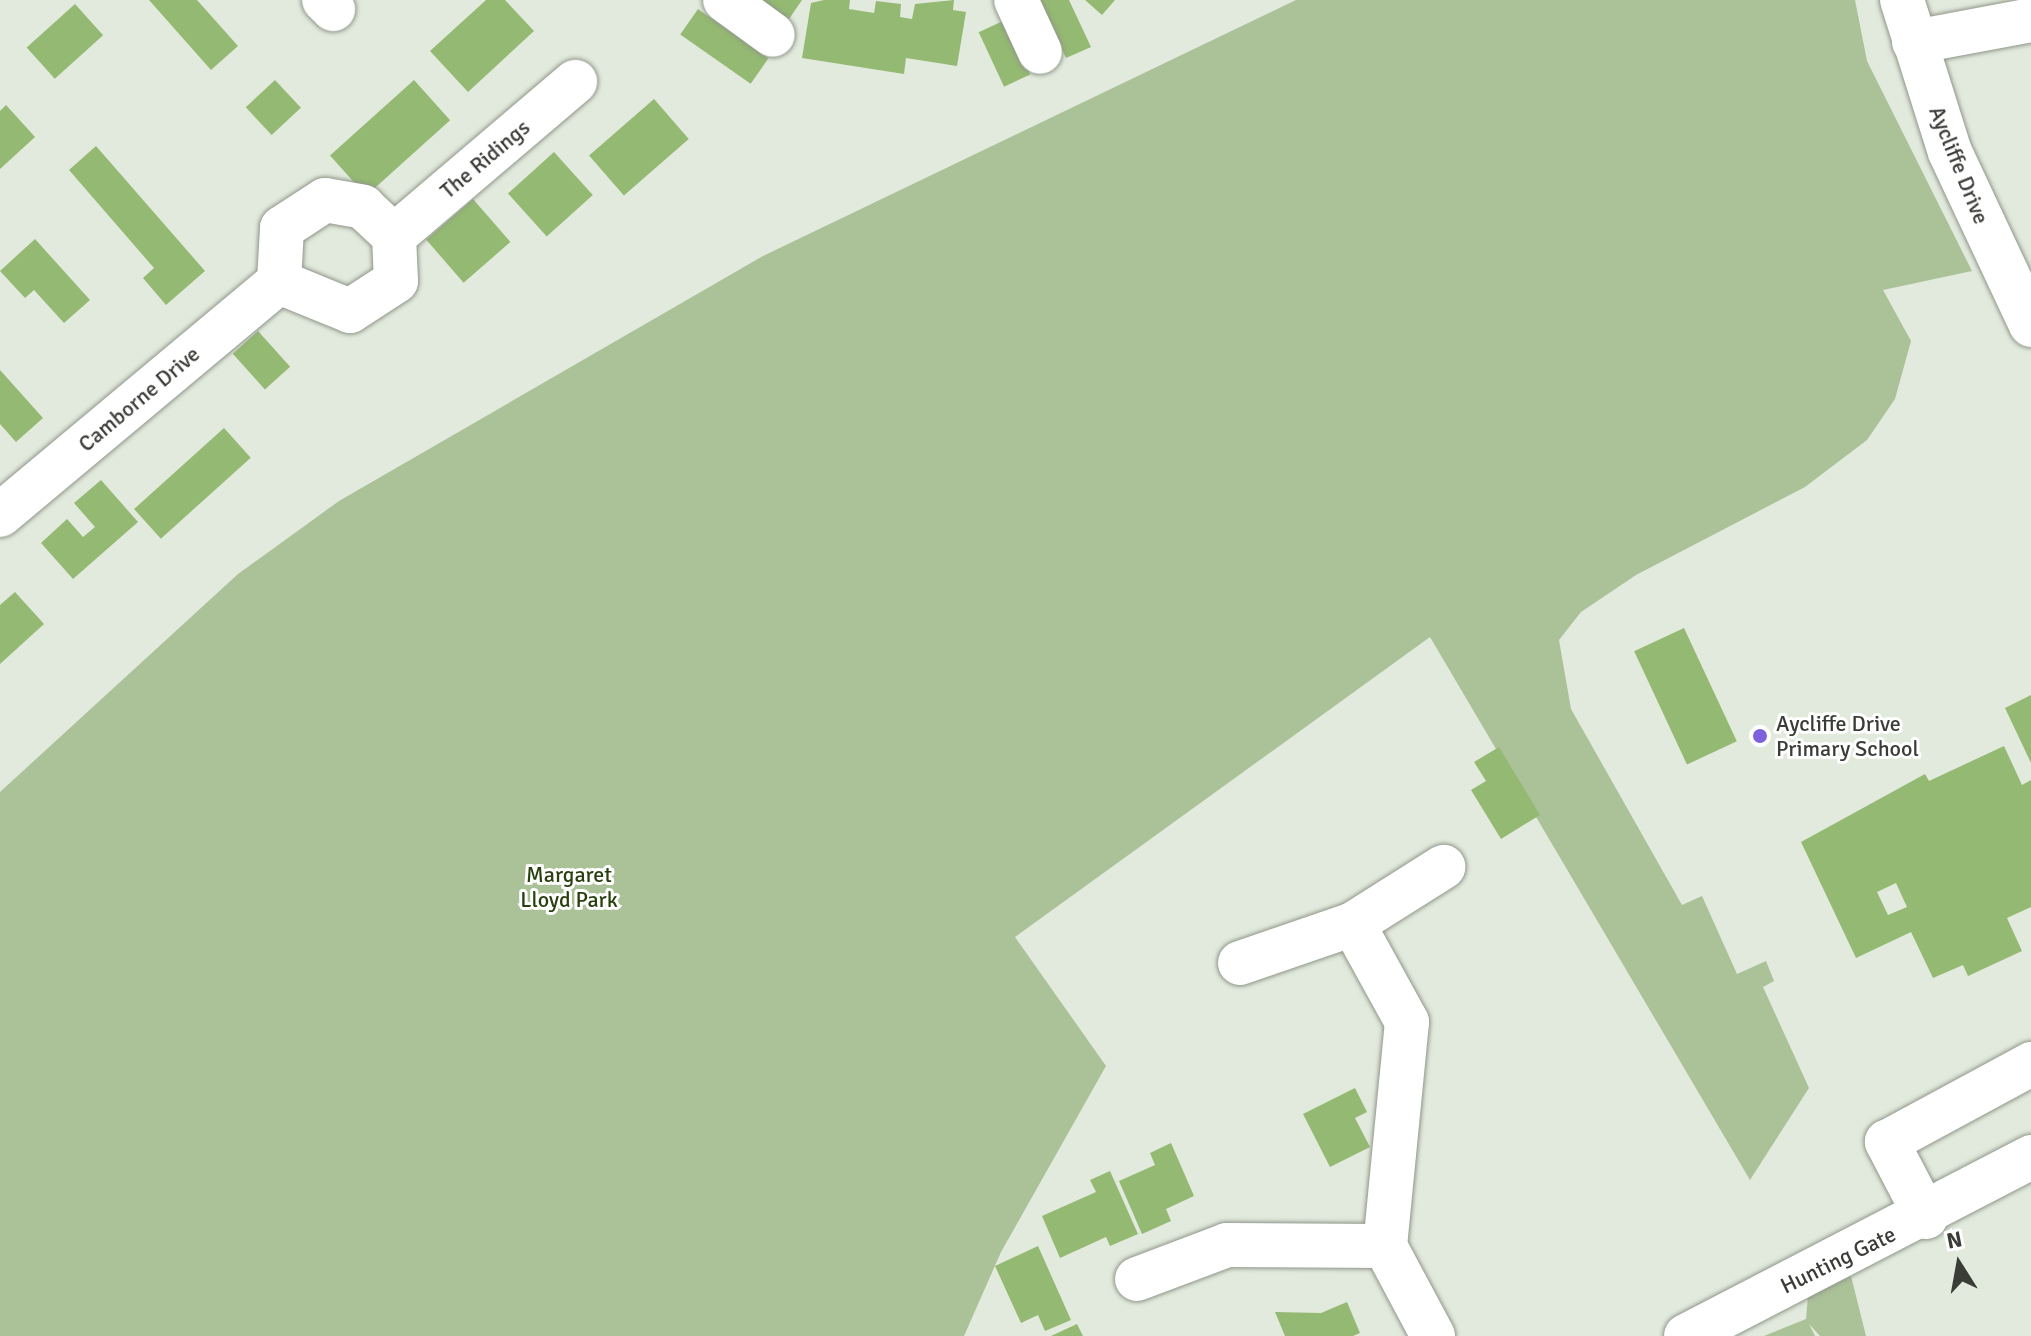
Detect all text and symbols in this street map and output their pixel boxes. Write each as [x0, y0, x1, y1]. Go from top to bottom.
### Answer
street label: Aycliffe Drive [1923, 102, 1995, 228]
street label: The Ridings [435, 114, 535, 204]
street label: Camborne Drive [73, 341, 205, 457]
place label: Aycliffe Drive Primary School [1776, 710, 1919, 762]
marker: Aycliffe Drive Primary School [1751, 727, 1769, 745]
park label: Margaret Lloyd Park [520, 861, 618, 912]
street label: Hunting Gate [1776, 1221, 1900, 1299]
north arrow [1919, 1224, 1999, 1304]
text: N [1944, 1225, 1964, 1255]

